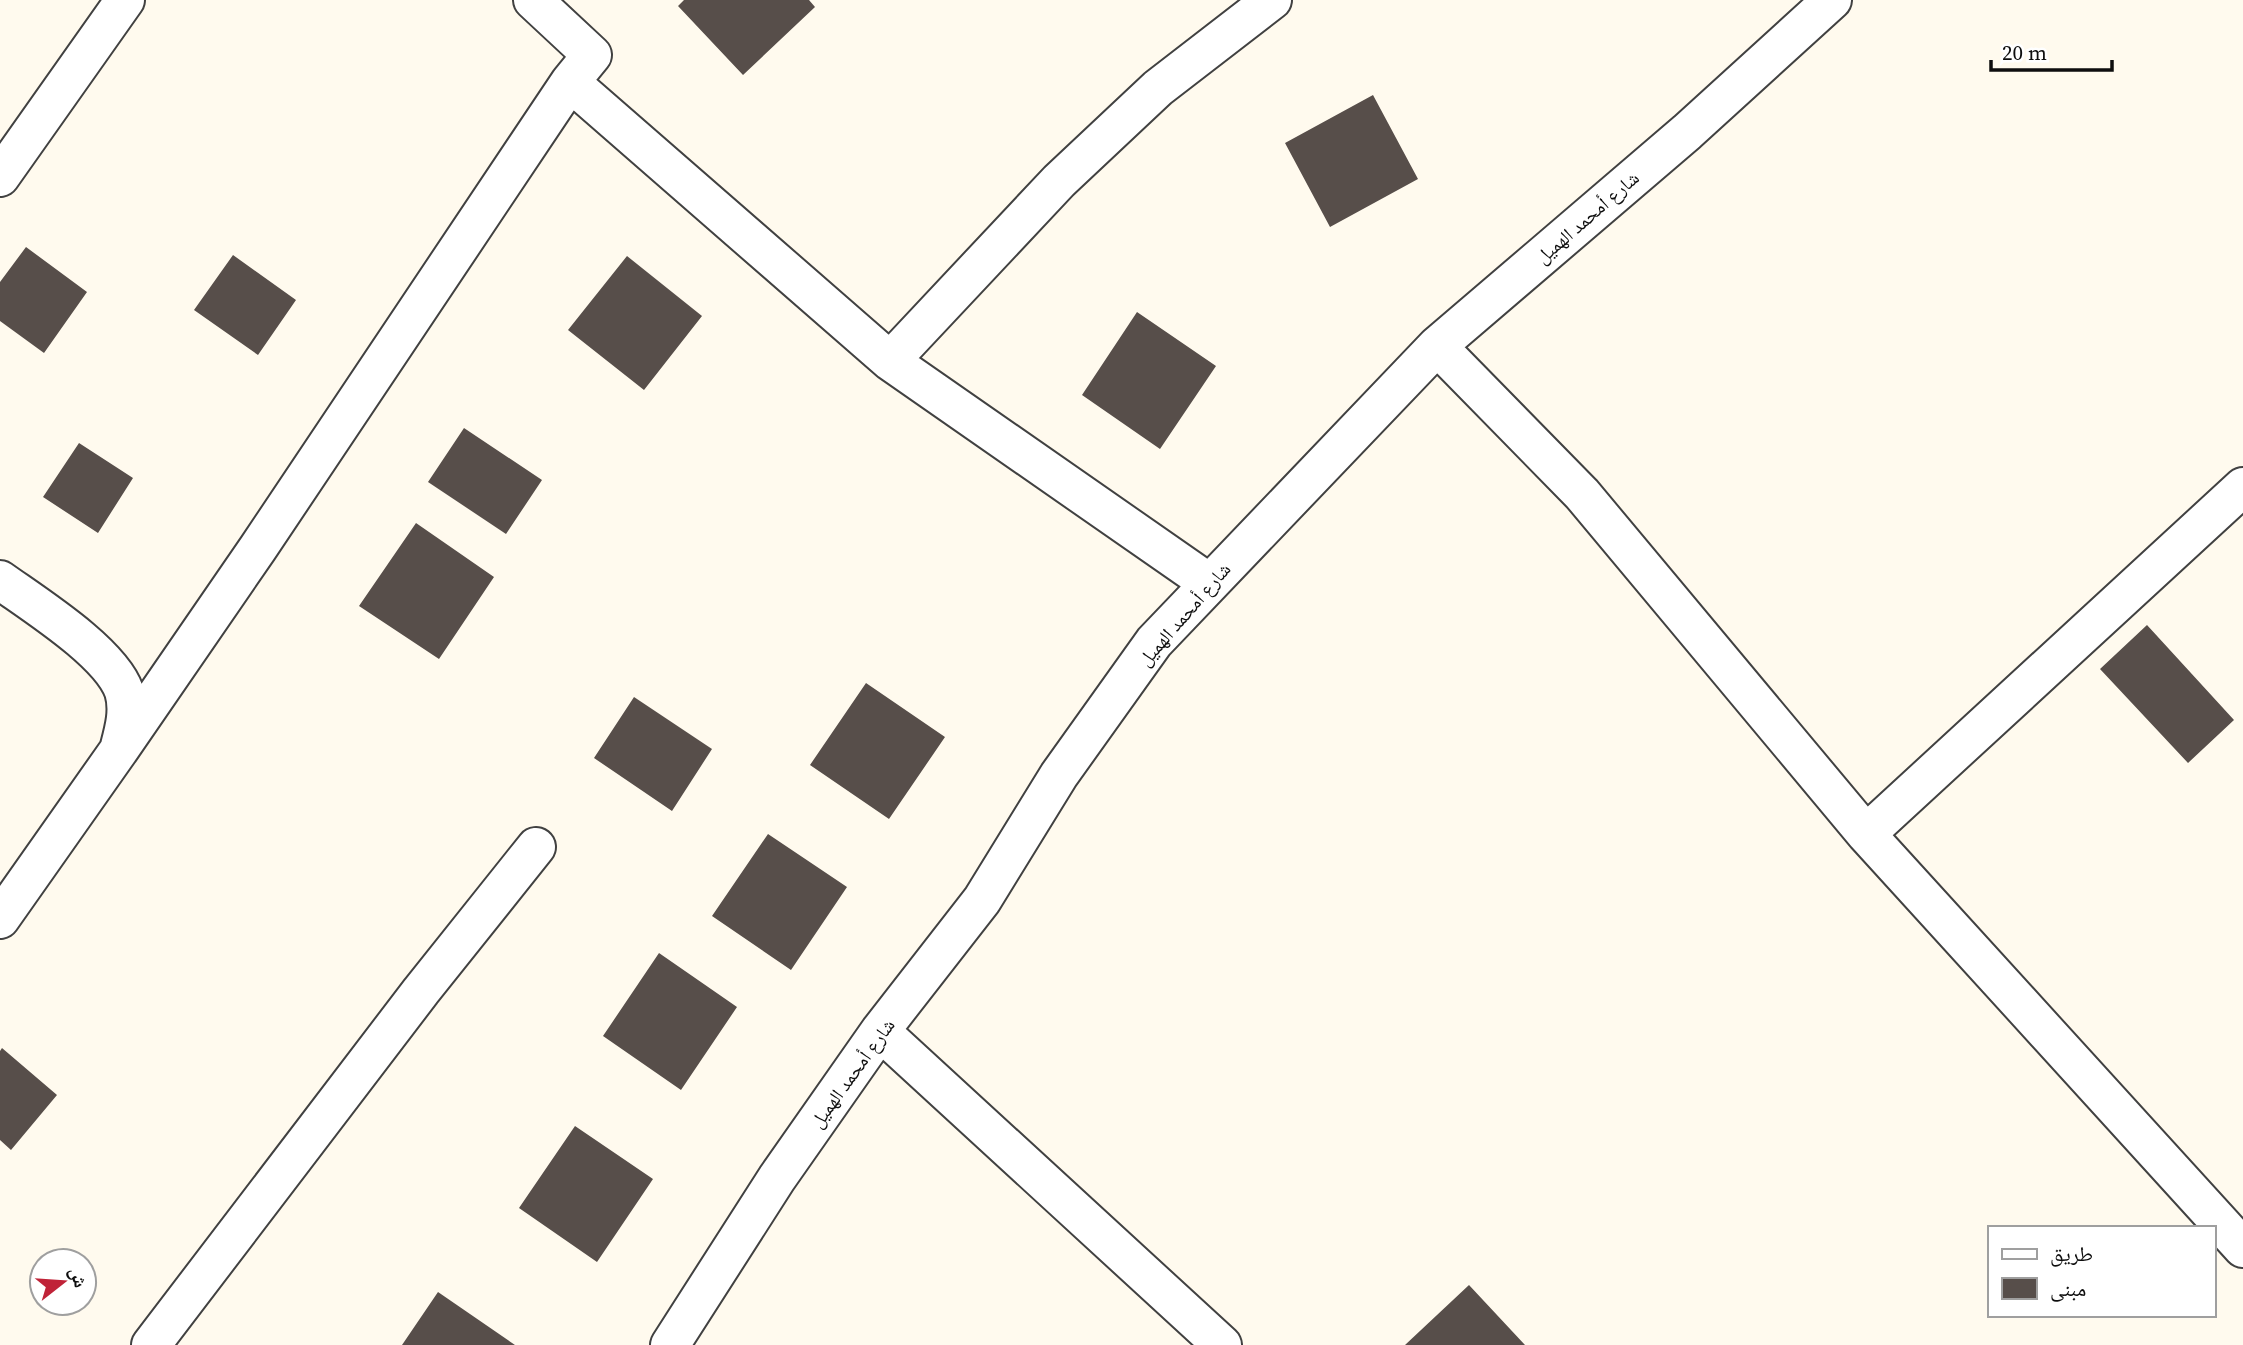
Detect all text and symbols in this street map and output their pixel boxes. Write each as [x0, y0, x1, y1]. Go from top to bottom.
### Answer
scale bar [1991, 28, 2112, 72]
text: 20 m [2002, 38, 2047, 67]
street label: شارع أمحمد الهميل [1530, 165, 1644, 269]
street label: شارع أمحمد الهميل [1132, 557, 1236, 671]
street label: شارع أمحمد الهميل [803, 1013, 901, 1133]
legend [1988, 1226, 2215, 1317]
text: طريق [2050, 1239, 2093, 1268]
north arrow [28, 1247, 98, 1317]
text: ش [64, 1264, 95, 1290]
text: مبنى [2050, 1274, 2086, 1303]

